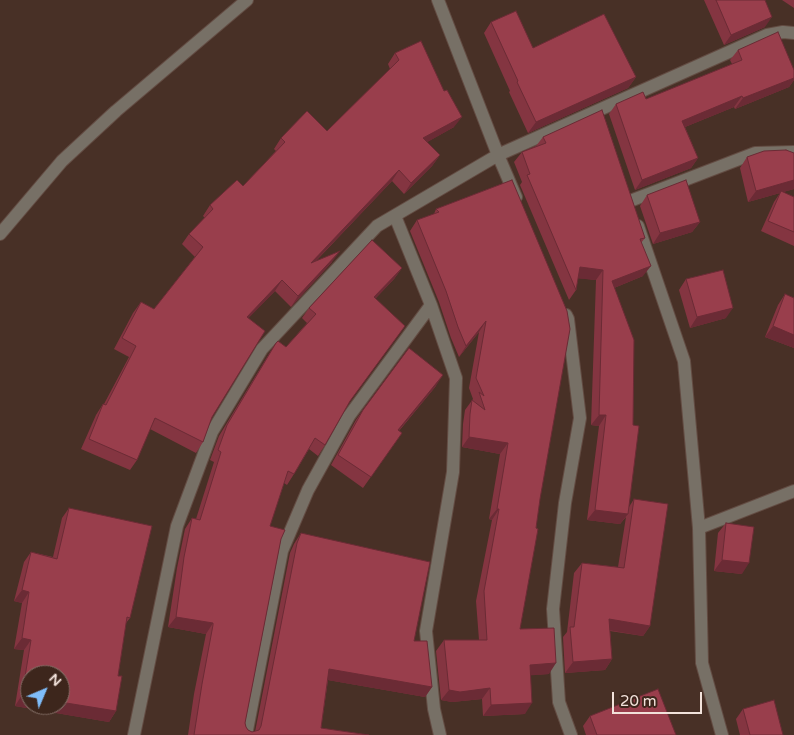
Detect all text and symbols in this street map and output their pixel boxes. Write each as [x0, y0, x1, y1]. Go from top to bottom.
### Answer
north arrow [20, 665, 70, 715]
text: N [45, 670, 65, 690]
scale bar [614, 682, 704, 714]
text: 20 m [620, 692, 657, 710]

